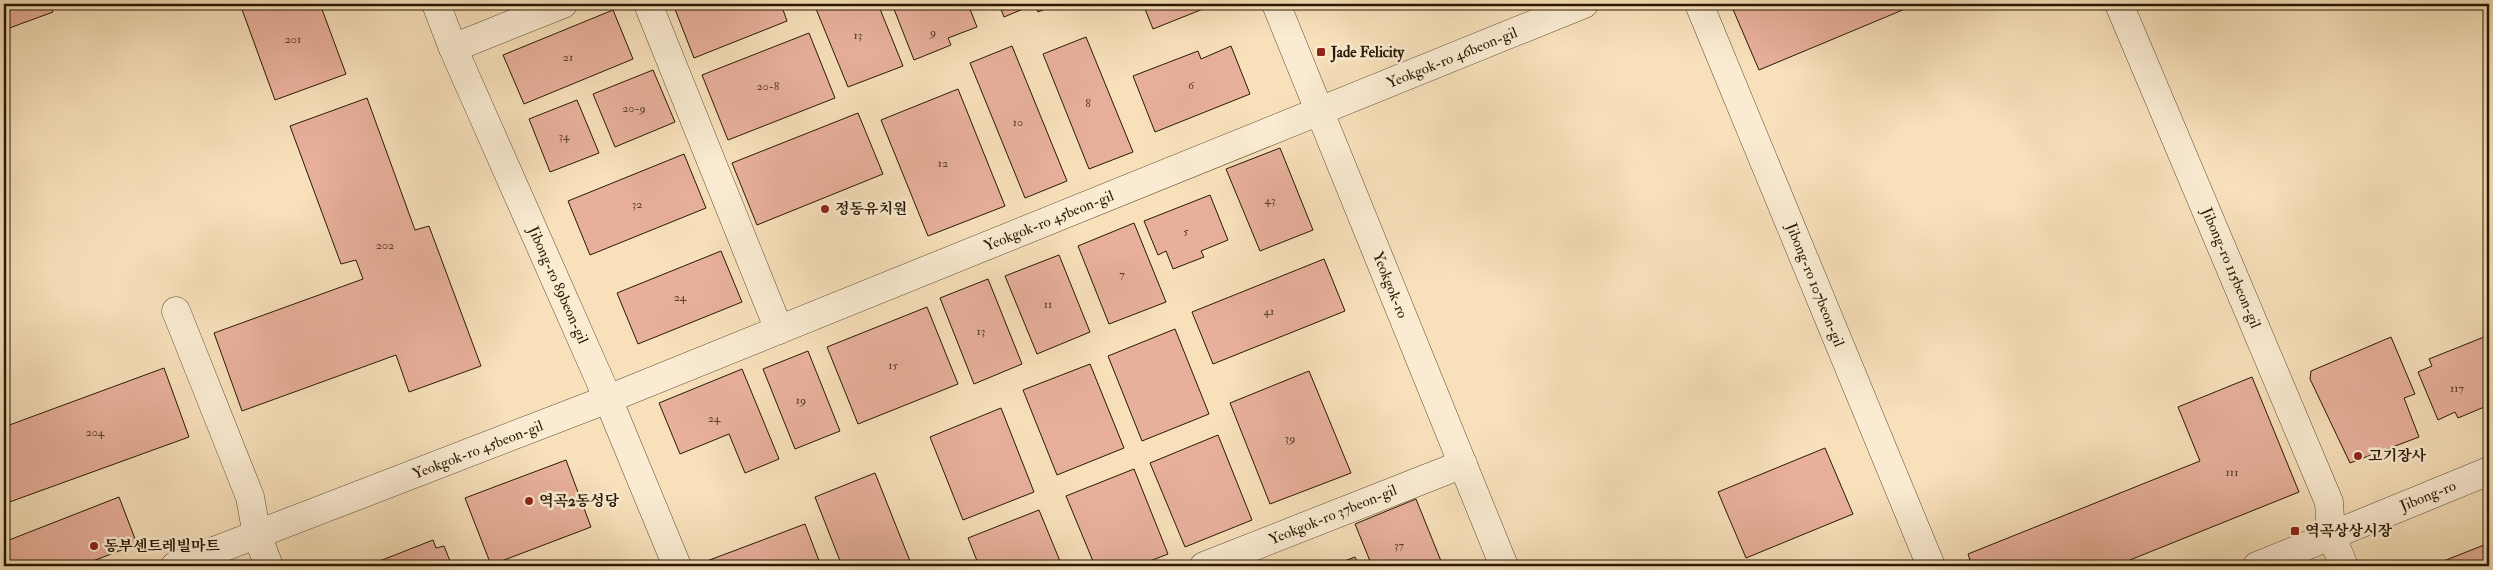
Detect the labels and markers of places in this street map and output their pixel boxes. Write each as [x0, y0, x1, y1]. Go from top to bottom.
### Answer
place label: Jade Felicity [1330, 43, 1406, 63]
marker: Jade Felicity [1315, 46, 1327, 58]
place label: 정동유치원 [835, 200, 907, 219]
marker: 정동유치원 [819, 203, 831, 215]
place label: 고기장사 [2368, 447, 2426, 466]
marker: 고기장사 [2352, 450, 2364, 462]
place label: 역곡2동성당 [539, 492, 620, 511]
marker: 역곡2동성당 [523, 495, 535, 507]
place label: 역곡상상시장 [2305, 522, 2392, 541]
marker: 역곡상상시장 [2289, 525, 2301, 537]
place label: 동부센트레빌마트 [104, 537, 220, 556]
marker: 동부센트레빌마트 [88, 540, 100, 552]

